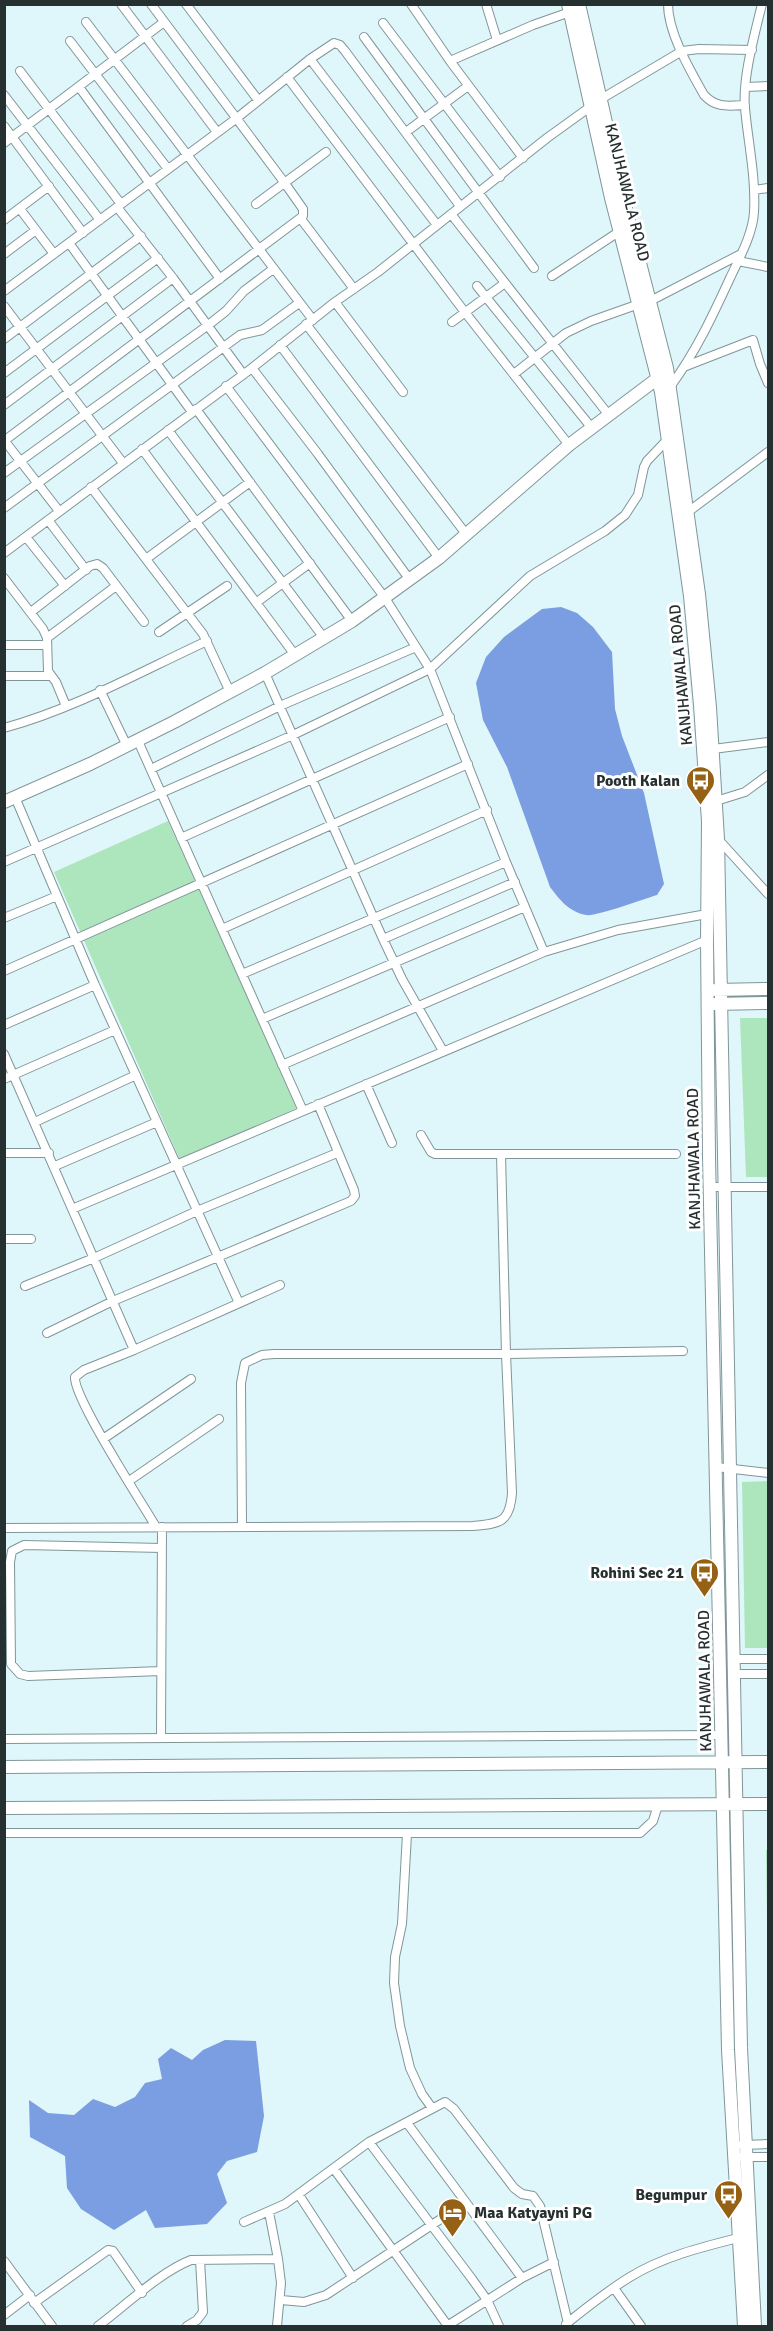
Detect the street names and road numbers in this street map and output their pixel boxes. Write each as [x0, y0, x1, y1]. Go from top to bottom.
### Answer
street label: KANJHAWALA ROAD [600, 121, 654, 263]
street label: KANJHAWALA ROAD [665, 603, 697, 746]
street label: KANJHAWALA ROAD [683, 1088, 705, 1230]
street label: KANJHAWALA ROAD [694, 1610, 716, 1752]

